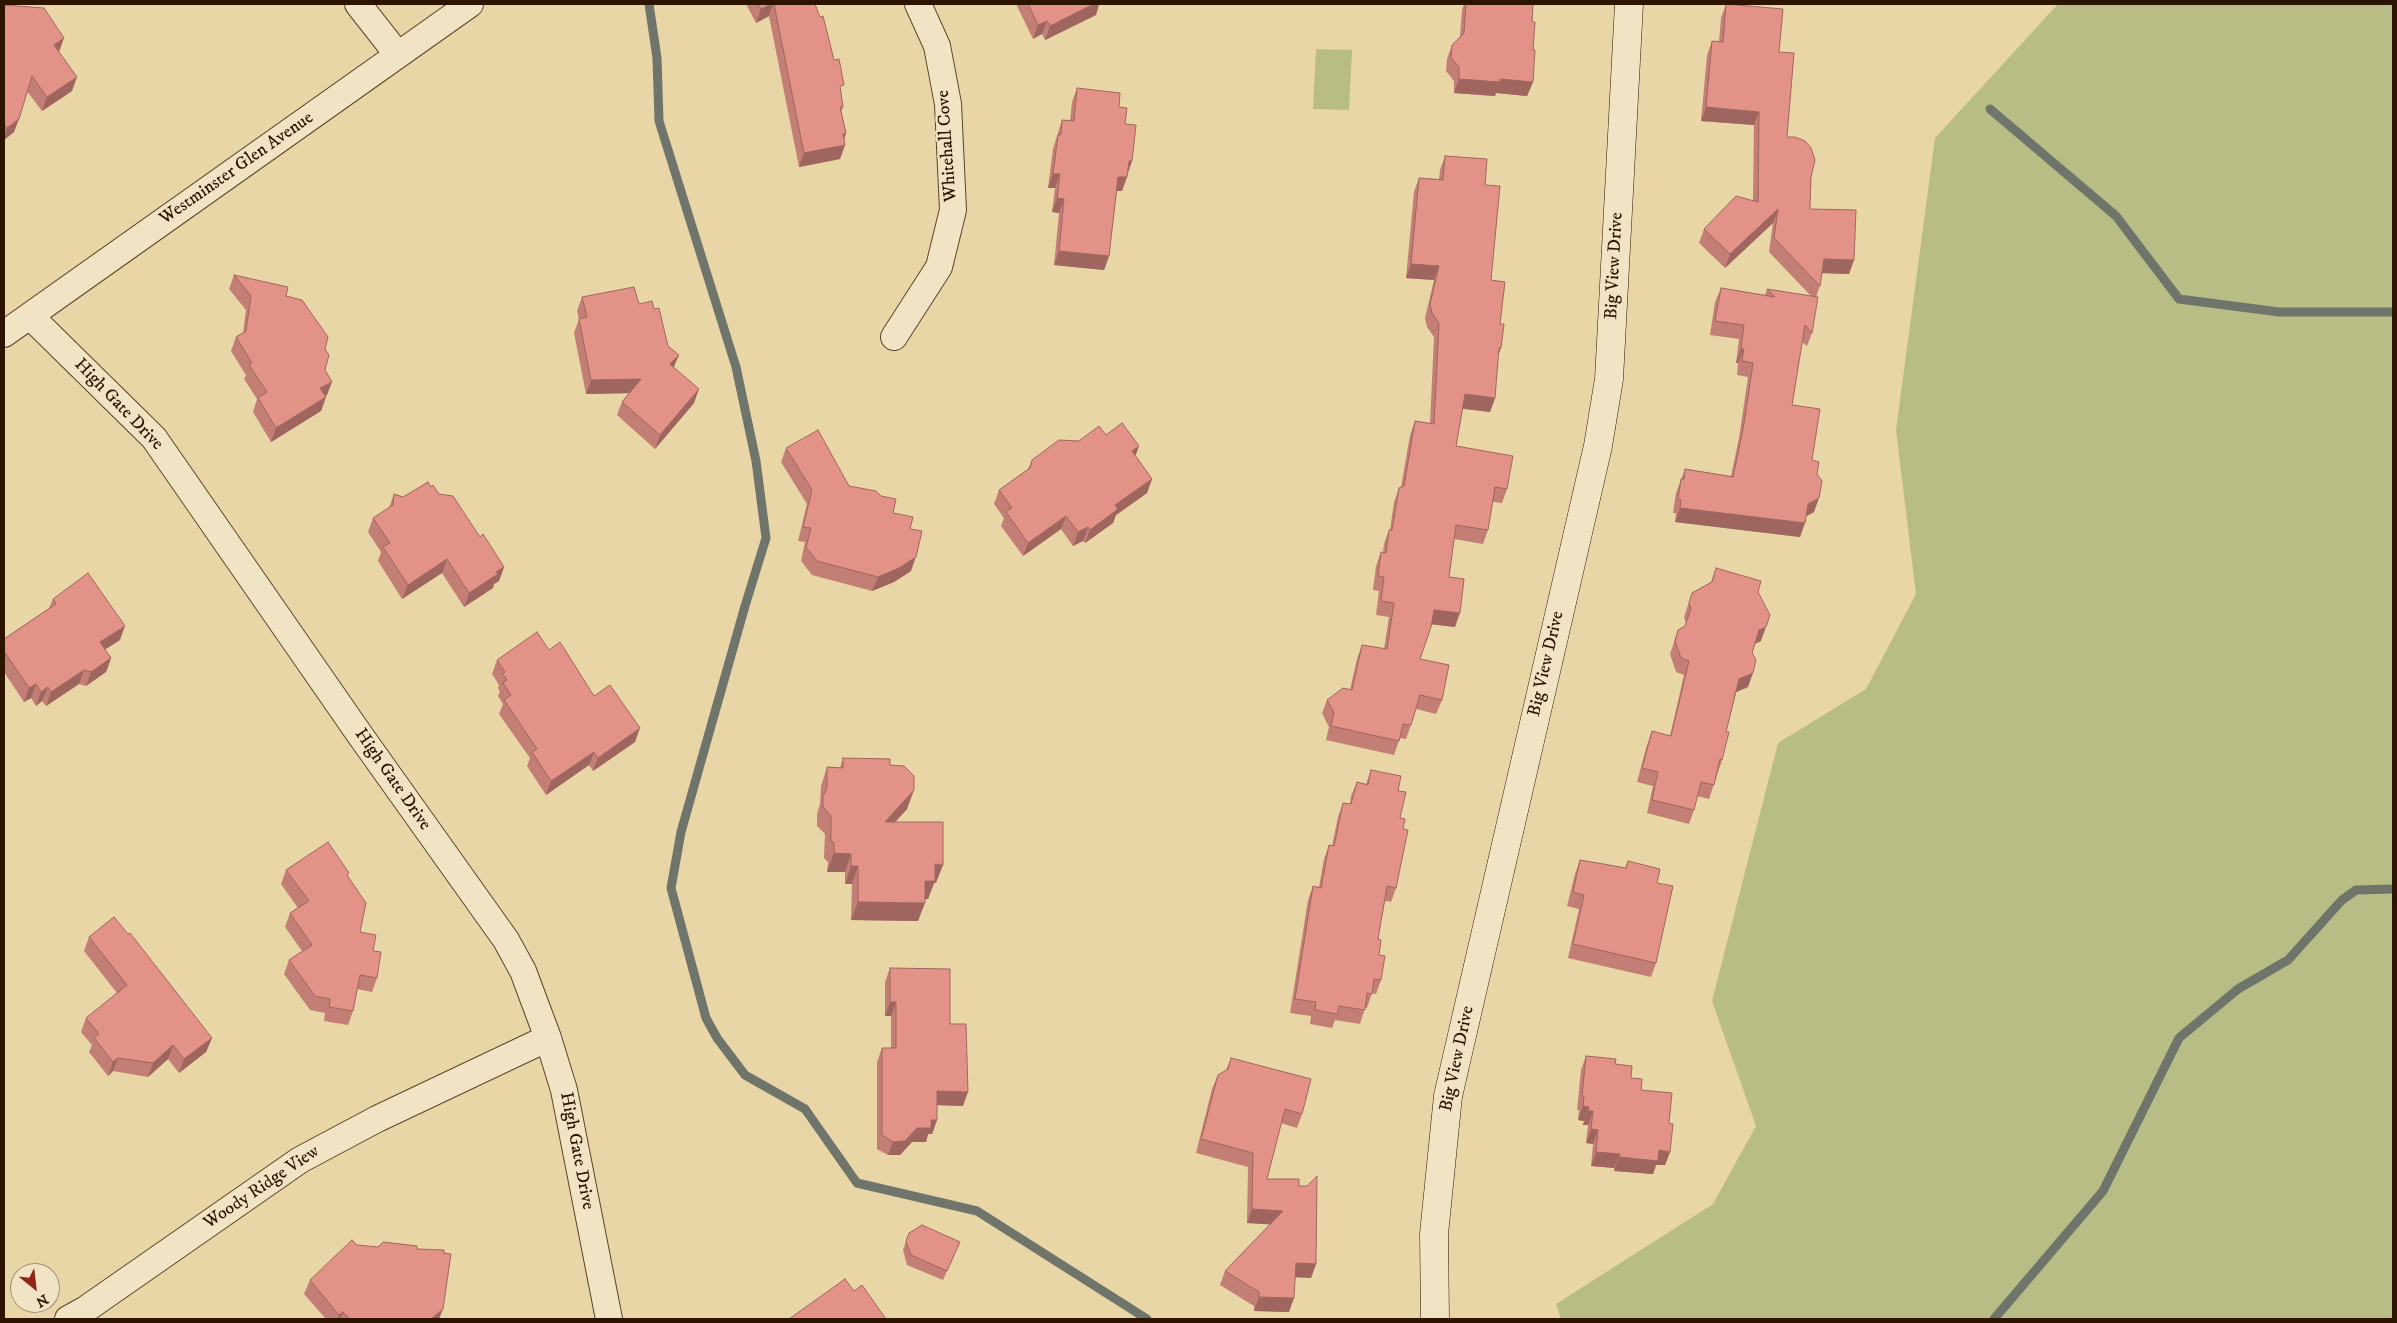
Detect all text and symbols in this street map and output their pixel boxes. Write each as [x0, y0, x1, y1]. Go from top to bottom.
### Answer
street label: Whitehall Cove [933, 89, 963, 203]
street label: Westminster Glen Avenue [156, 108, 318, 230]
street label: Big View Drive [1601, 212, 1629, 320]
street label: High Gate Drive [69, 355, 167, 455]
street label: Big View Drive [1524, 609, 1570, 719]
street label: High Gate Drive [349, 725, 435, 835]
street label: Big View Drive [1436, 1004, 1480, 1114]
street label: High Gate Drive [554, 1090, 598, 1212]
street label: Woody Ridge View [200, 1141, 324, 1235]
north arrow [10, 1263, 60, 1313]
text: N [32, 1290, 51, 1311]

